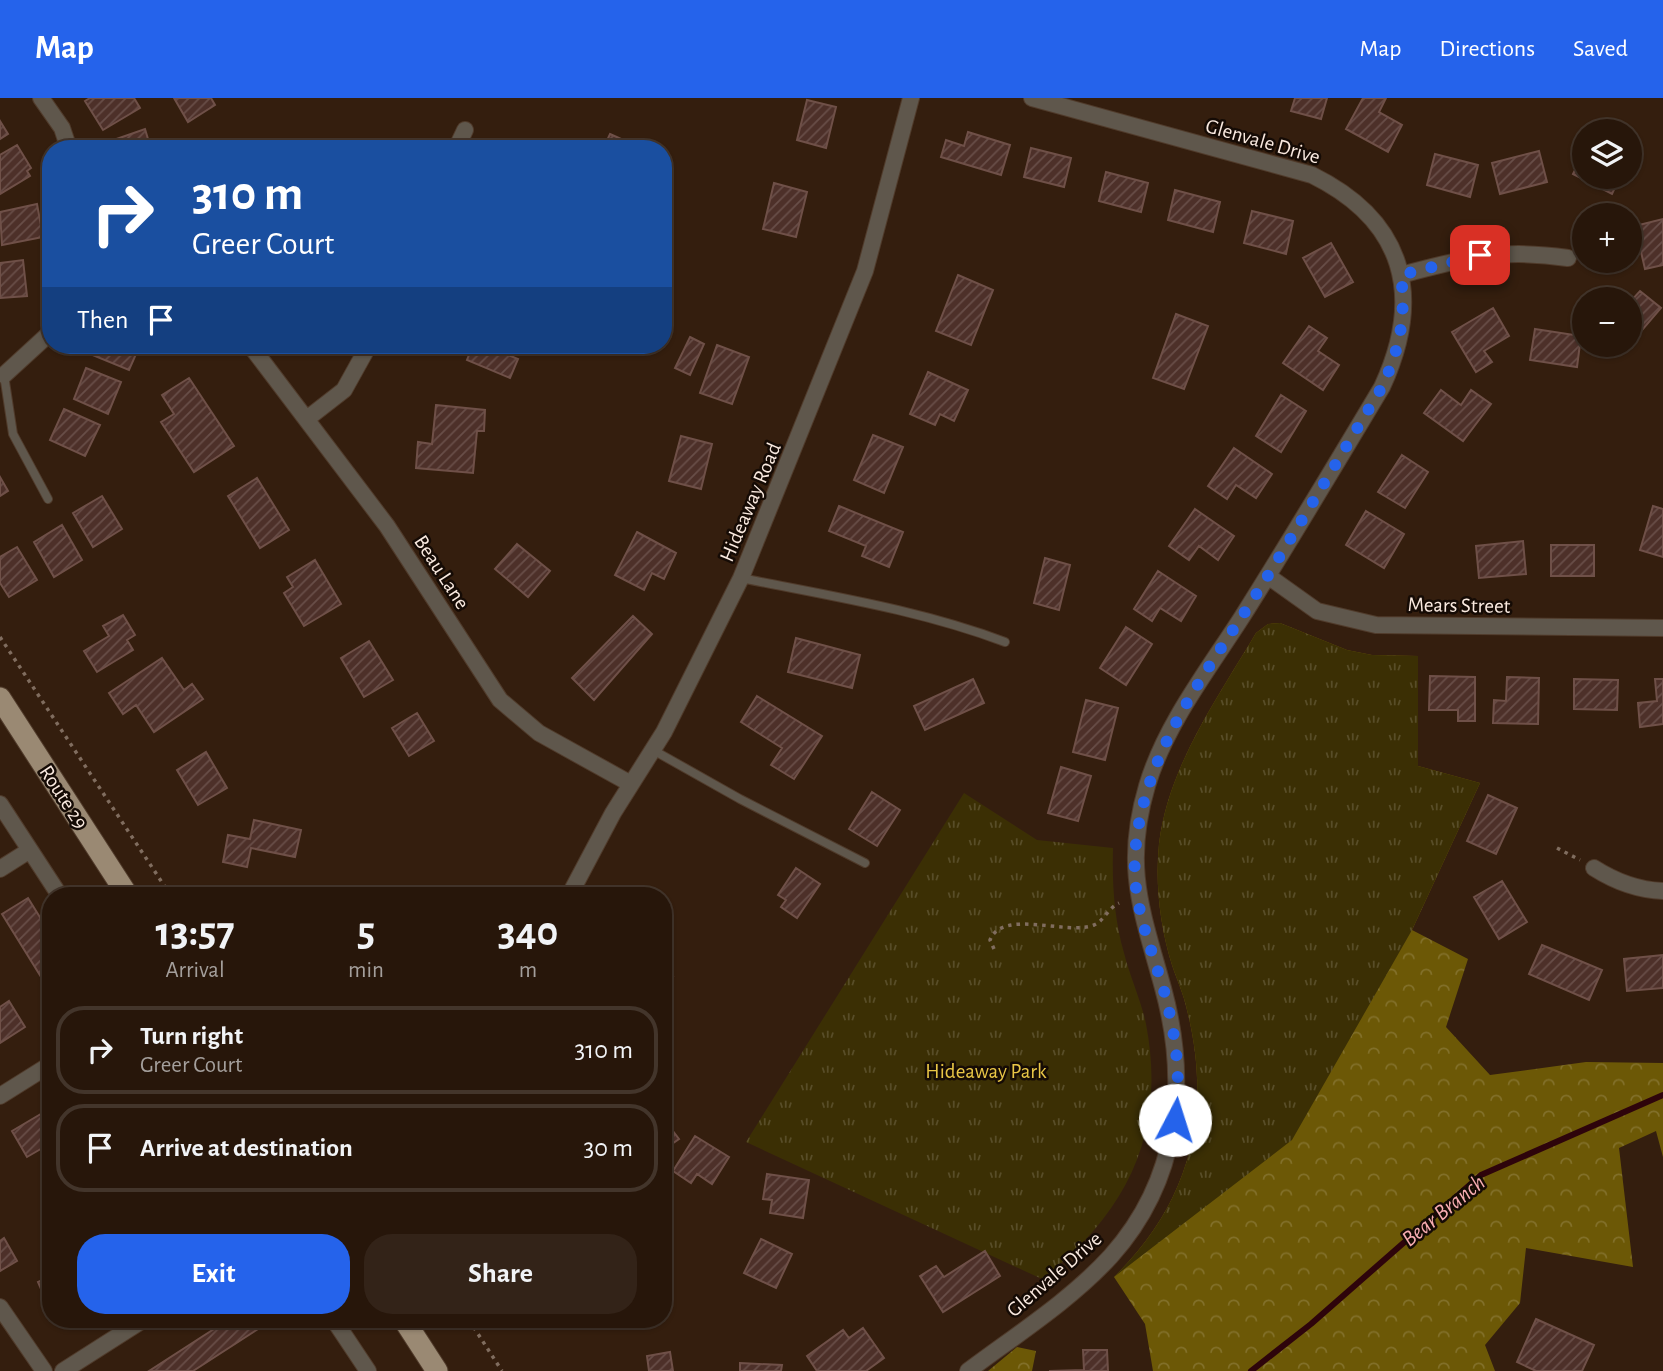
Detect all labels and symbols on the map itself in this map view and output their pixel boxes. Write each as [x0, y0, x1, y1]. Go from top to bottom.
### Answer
street label: Glenvale Drive [1203, 115, 1322, 168]
pin [1450, 225, 1510, 285]
street label: Hideaway Road [716, 440, 785, 565]
street label: Beau Lane [410, 532, 473, 613]
street label: Mears Street [1407, 594, 1511, 617]
street label: Route 29 [35, 762, 92, 833]
park label: Hideaway Park [925, 1061, 1047, 1082]
position arrow [1138, 1083, 1212, 1157]
water label: Bear Branch [1398, 1171, 1490, 1251]
street label: Glenvale Drive [1003, 1228, 1106, 1321]

